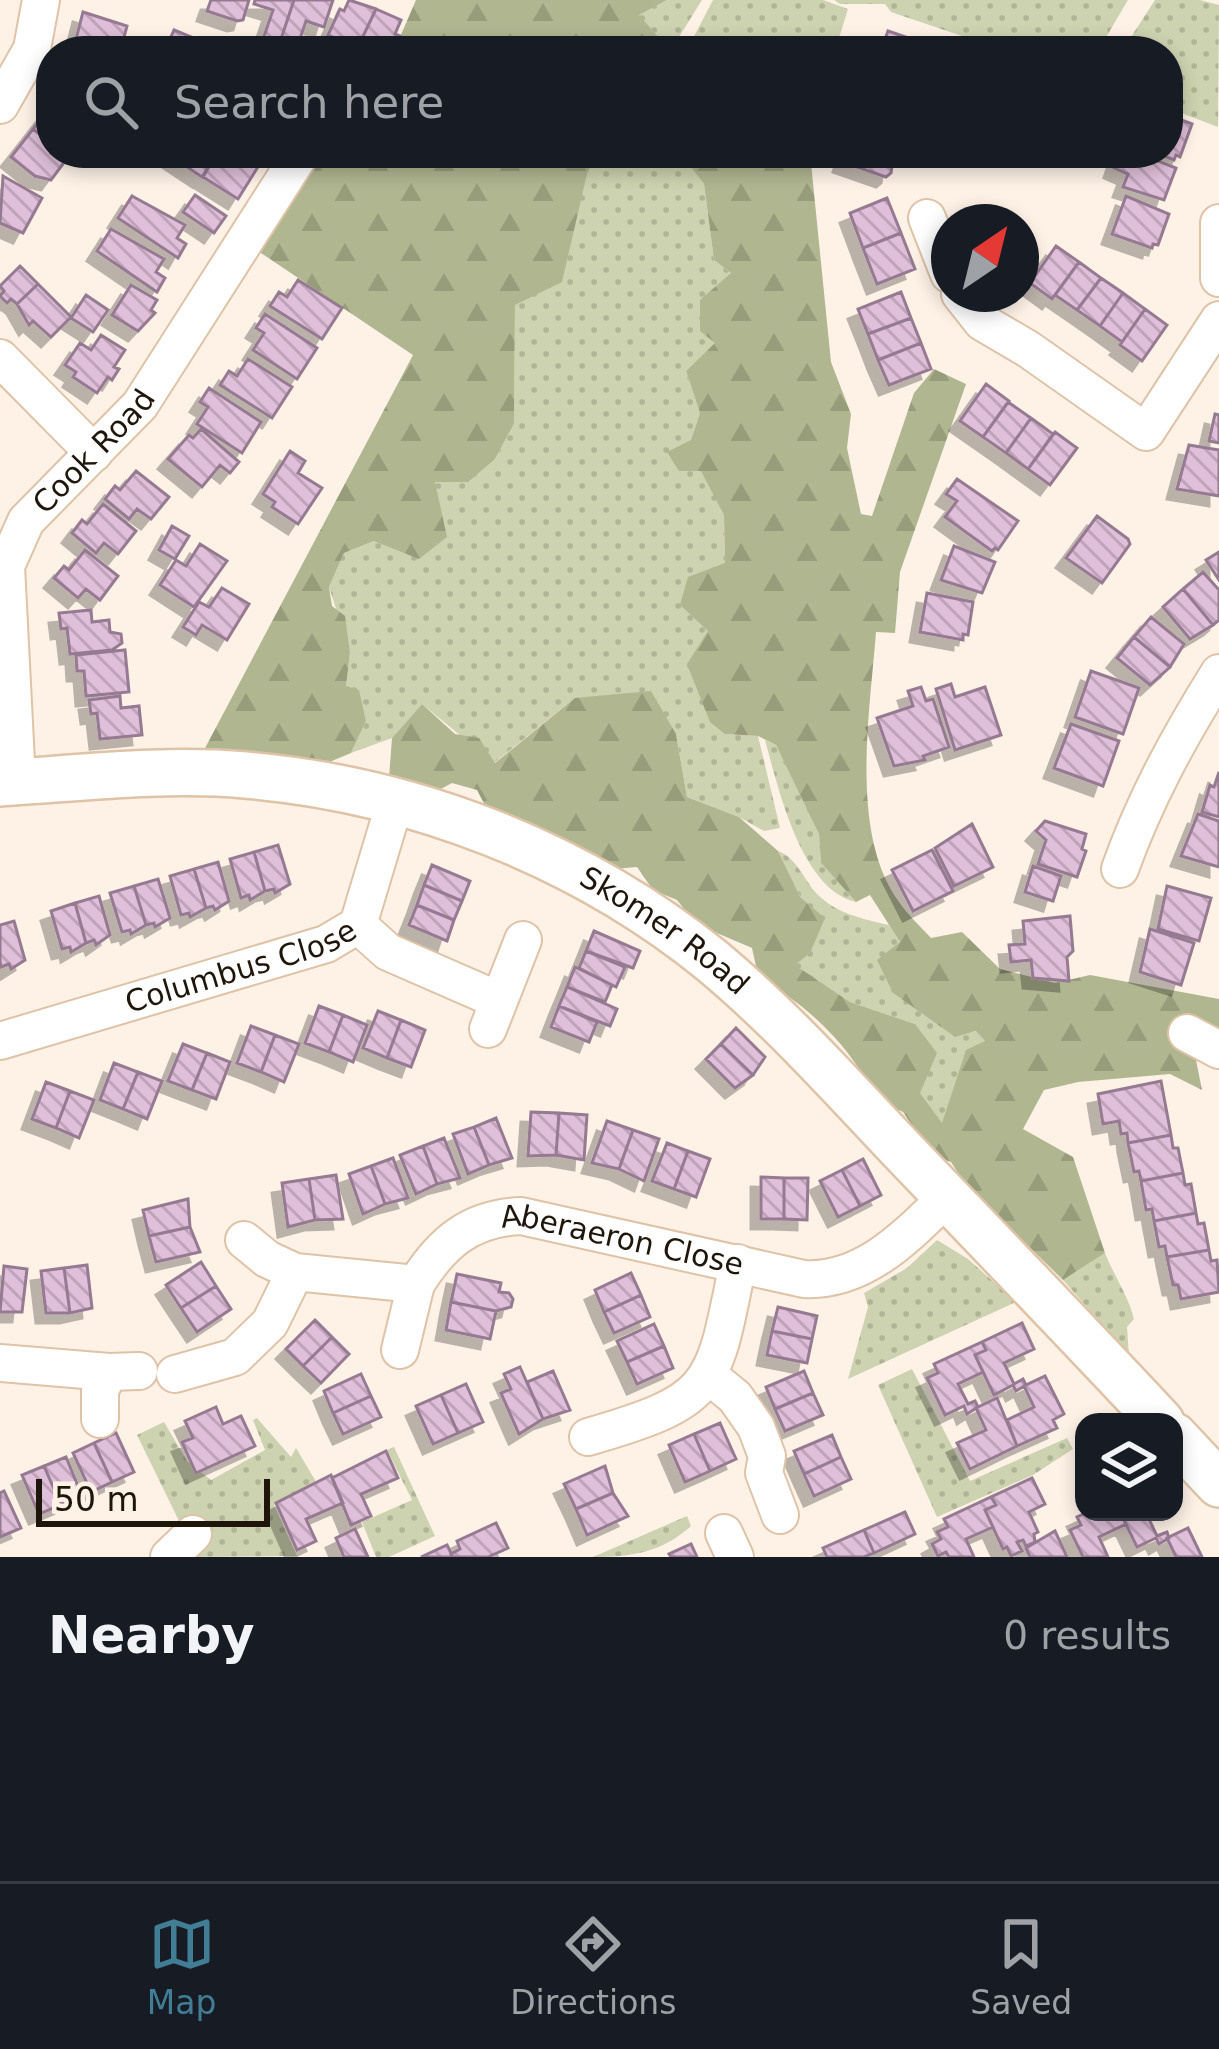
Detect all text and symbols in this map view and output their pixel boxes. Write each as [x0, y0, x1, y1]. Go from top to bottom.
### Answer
search box [36, 36, 1183, 168]
icon: search [78, 69, 144, 135]
text: Search here [174, 76, 444, 129]
north arrow [931, 204, 1039, 312]
street label: Cook Road [25, 383, 162, 520]
street label: Skomer Road [574, 859, 756, 1002]
street label: Columbus Close [121, 912, 362, 1020]
street label: Aberaeron Close [499, 1198, 747, 1282]
map controls [1075, 1413, 1183, 1521]
button: layers [1075, 1413, 1183, 1521]
scale bar [36, 1473, 270, 1526]
text: 50 m [54, 1480, 139, 1519]
text: Nearby [48, 1606, 255, 1665]
text: 0 results [1003, 1613, 1171, 1658]
tab: Map [147, 1911, 217, 2022]
tab: Directions [510, 1911, 676, 2022]
tab: Saved [970, 1911, 1072, 2022]

